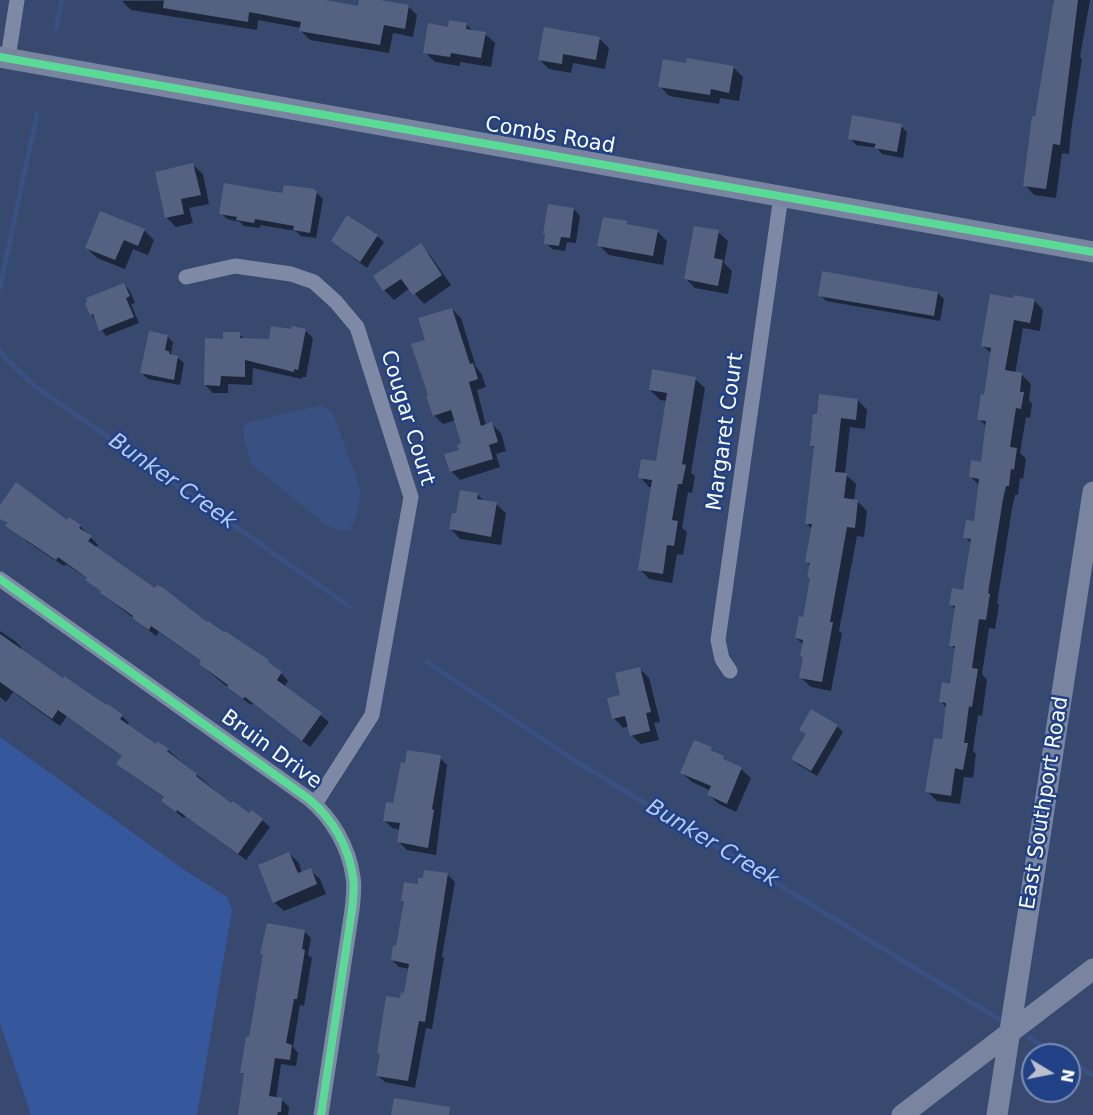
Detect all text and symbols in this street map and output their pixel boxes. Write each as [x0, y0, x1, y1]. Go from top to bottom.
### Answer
street label: Combs Road [483, 112, 617, 160]
street label: Cougar Court [374, 347, 440, 489]
street label: Margaret Court [702, 351, 750, 513]
water label: Bunker Creek [103, 428, 241, 536]
street label: East Southport Road [1016, 695, 1074, 911]
street label: Bruin Drive [216, 705, 326, 795]
water label: Bunker Creek [641, 794, 783, 894]
north arrow [1021, 1043, 1081, 1103]
text: N [1057, 1068, 1078, 1084]

